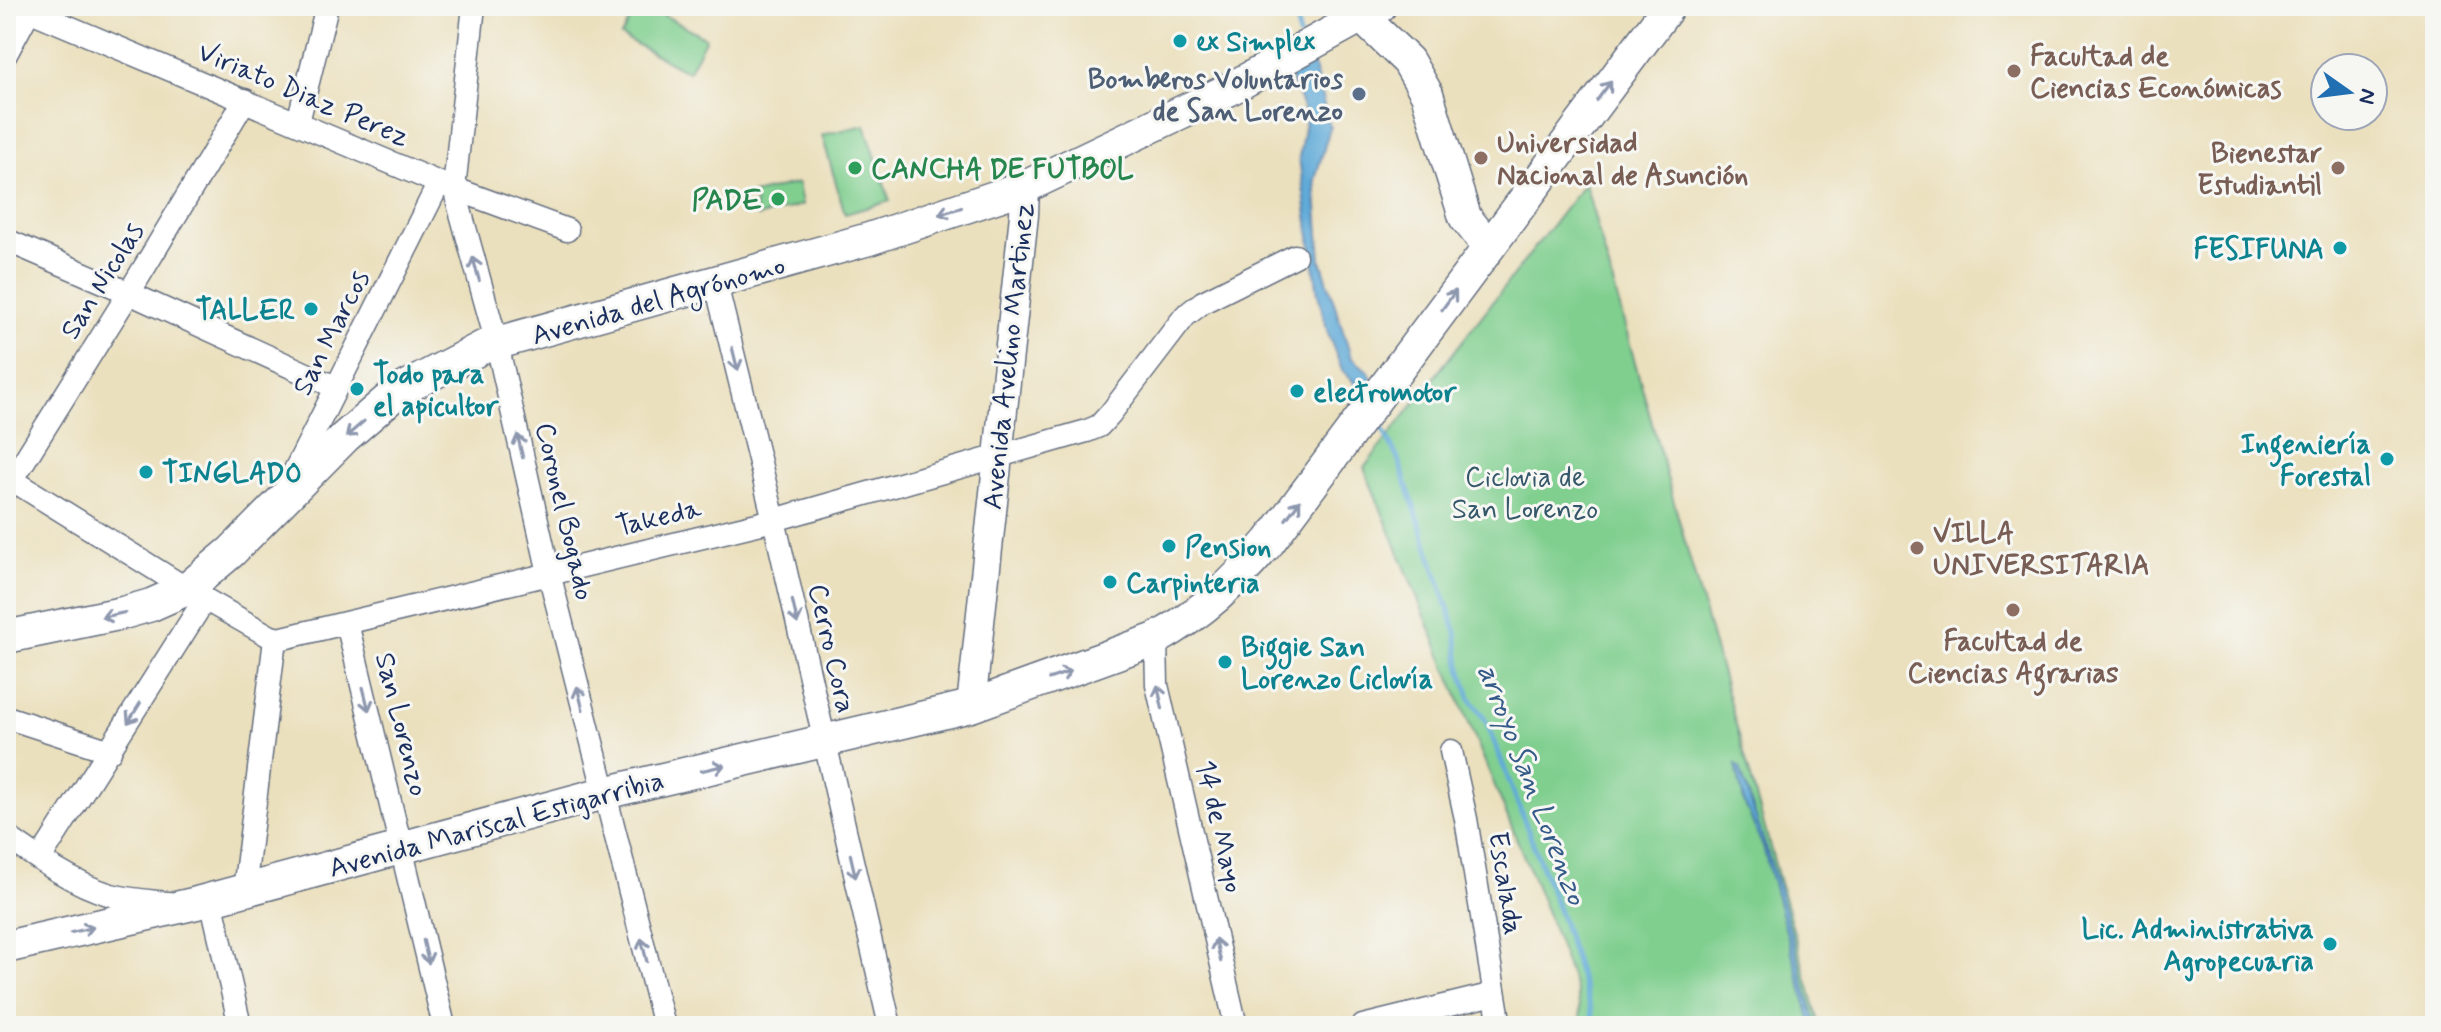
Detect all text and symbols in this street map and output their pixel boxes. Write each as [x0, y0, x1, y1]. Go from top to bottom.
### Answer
place label: ex Simplex [1196, 25, 1315, 62]
marker: ex Simplex [1171, 32, 1189, 50]
street label: Viriato Diaz Perez [192, 34, 414, 156]
place label: Facultad de Ciencias Económicas [2030, 39, 2281, 108]
north arrow [2309, 52, 2389, 132]
place label: Bomberos Voluntarios de San Lorenzo [1088, 62, 1344, 131]
marker: Facultad de Ciencias Económicas [2005, 62, 2023, 80]
one-way arrow [1596, 81, 1613, 103]
marker: Bomberos Voluntarios de San Lorenzo [1350, 85, 1368, 103]
text: N [2351, 86, 2382, 107]
place label: Universidad Nacional de Asunción [1497, 126, 1748, 195]
place label: Bienestar Estudiantil [2197, 136, 2322, 205]
marker: Universidad Nacional de Asunción [1472, 149, 1490, 167]
place label: CANCHA DE FUTBOL [871, 152, 1134, 189]
marker: CANCHA DE FUTBOL [846, 159, 864, 177]
marker: Bienestar Estudiantil [2329, 159, 2347, 177]
place label: PADE [692, 183, 762, 220]
marker: PADE [769, 190, 787, 208]
street label: Avenida Avelino Martinez [975, 201, 1044, 512]
one-way arrow [938, 204, 963, 219]
street label: San Nicolas [53, 216, 154, 347]
place label: FESIFUNA [2193, 232, 2324, 269]
marker: FESIFUNA [2331, 239, 2349, 257]
street label: Avenida del Agrónomo [528, 248, 790, 357]
one-way arrow [468, 256, 483, 282]
street label: San Marcos [285, 264, 380, 402]
one-way arrow [1440, 290, 1457, 311]
place label: TALLER [196, 293, 295, 330]
marker: TALLER [302, 300, 320, 318]
one-way arrow [728, 346, 743, 372]
place label: Todo para el apicultor [373, 357, 499, 426]
place label: electromotor [1313, 375, 1457, 412]
marker: Todo para el apicultor [348, 380, 366, 398]
marker: electromotor [1288, 382, 1306, 400]
street label: Coronel Bogado [525, 419, 602, 604]
one-way arrow [345, 420, 365, 438]
place label: Ingeniería Forestal [2240, 427, 2371, 496]
one-way arrow [512, 433, 527, 459]
marker: Ingeniería Forestal [2378, 450, 2396, 468]
place label: TINGLADO [162, 456, 302, 493]
park label: Ciclovia de San Lorenzo [1452, 460, 1598, 529]
marker: TINGLADO [137, 463, 155, 481]
street label: Takeda [612, 491, 705, 546]
one-way arrow [1284, 500, 1301, 521]
place label: VILLA UNIVERSITARIA [1933, 516, 2150, 585]
place label: Pension [1185, 530, 1271, 567]
marker: Pension [1160, 537, 1178, 555]
marker: VILLA UNIVERSITARIA [1908, 539, 1926, 557]
place label: Carpinteria [1126, 566, 1260, 603]
marker: Carpinteria [1101, 573, 1119, 591]
street label: Cerro Cora [798, 580, 863, 717]
one-way arrow [788, 599, 803, 625]
marker: Facultad de Ciencias Agrarias [2004, 601, 2022, 619]
one-way arrow [101, 608, 127, 623]
place label: Facultad de Ciencias Agrarias [1907, 624, 2119, 696]
place label: Biggie San Lorenzo Ciclovía [1241, 630, 1433, 699]
street label: San Lorenzo [365, 649, 436, 800]
marker: Biggie San Lorenzo Ciclovía [1216, 653, 1234, 671]
water label: arroyo San Lorenzo [1468, 659, 1596, 911]
one-way arrow [1048, 666, 1073, 681]
one-way arrow [1152, 684, 1167, 710]
one-way arrow [359, 686, 374, 711]
one-way arrow [572, 686, 587, 712]
one-way arrow [125, 701, 141, 724]
street label: 14 de Mayo [1185, 757, 1252, 896]
one-way arrow [700, 759, 726, 774]
street label: Avenida Mariscal Estigarribia [325, 763, 668, 888]
street label: Escalada [1478, 829, 1531, 938]
one-way arrow [846, 852, 861, 878]
place label: Lic. Administrativa Agropecuaria [2082, 912, 2314, 982]
one-way arrow [69, 922, 94, 937]
marker: Lic. Administrativa Agropecuaria [2321, 935, 2339, 953]
one-way arrow [420, 938, 435, 964]
one-way arrow [636, 938, 651, 964]
one-way arrow [1210, 938, 1225, 963]

